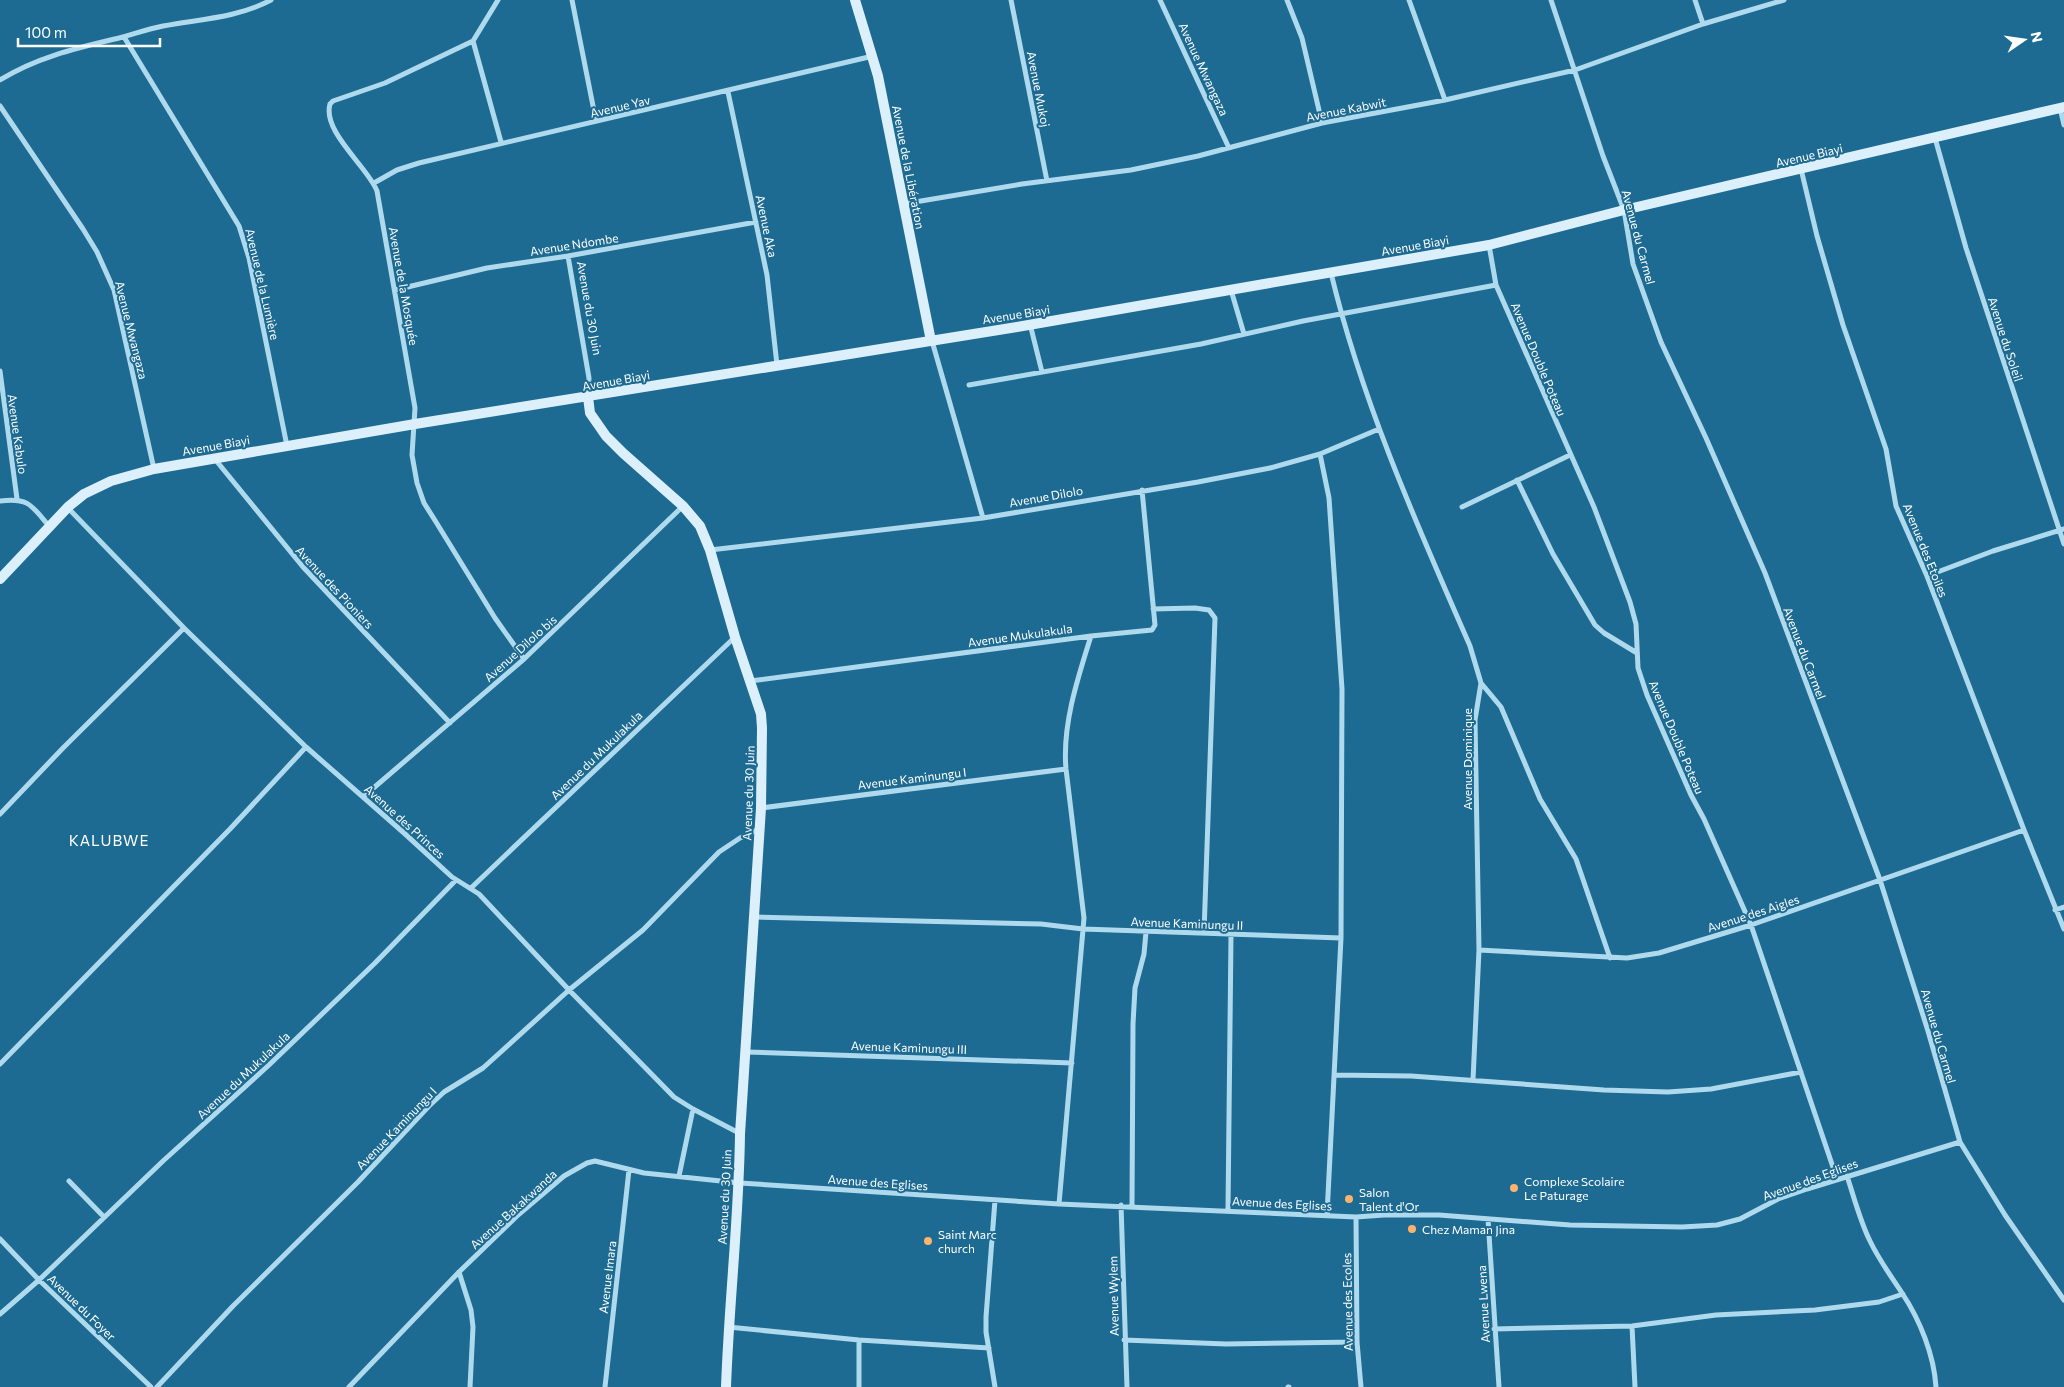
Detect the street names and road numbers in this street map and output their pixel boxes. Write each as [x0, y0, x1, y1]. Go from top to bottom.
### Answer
street label: Avenue Mwangaza [1176, 20, 1232, 118]
street label: Avenue Mukoj [1025, 50, 1053, 128]
street label: Avenue Yav [589, 92, 651, 120]
street label: Avenue Kabwit [1305, 94, 1387, 124]
street label: Avenue de la Libération [890, 104, 928, 230]
street label: Avenue Biayi [1774, 140, 1844, 170]
street label: Avenue du Carmel [1620, 188, 1658, 286]
street label: Avenue Aka [754, 194, 780, 258]
street label: Avenue de la Mosquée [387, 226, 421, 346]
street label: Avenue de la Lumière [243, 227, 283, 341]
street label: Avenue Ndombe [529, 230, 619, 258]
street label: Avenue Biayi [1380, 232, 1450, 258]
street label: Avenue du 30 Juin [574, 260, 605, 356]
street label: Avenue Mwangaza [113, 279, 151, 381]
street label: Avenue du Soleil [1986, 295, 2026, 383]
street label: Avenue Double Poteau [1509, 300, 1569, 418]
street label: Avenue Biayi [981, 302, 1051, 326]
street label: Avenue Biayi [581, 367, 651, 393]
street label: Avenue Kabulo [5, 393, 31, 475]
street label: Avenue Biayi [181, 432, 251, 458]
street label: Avenue Dilolo [1008, 483, 1084, 509]
street label: Avenue des Etoiles [1901, 501, 1951, 599]
street label: Avenue des Pioniers [293, 543, 377, 631]
street label: Avenue du Carmel [1781, 605, 1829, 701]
street label: Avenue Dilolo bis [481, 612, 559, 684]
street label: Avenue Mukulakula [967, 621, 1073, 649]
street label: Avenue Double Poteau [1647, 678, 1707, 796]
street label: Avenue du Mukulakula [547, 708, 645, 802]
street label: Avenue Dominique [1460, 708, 1474, 810]
street label: Avenue du 30 Juin [739, 745, 758, 841]
street label: Avenue Kaminungu I [857, 764, 967, 792]
street label: Avenue des Princes [362, 781, 448, 861]
street label: Avenue des Aigles [1705, 892, 1801, 934]
street label: Avenue Kaminungu II [1130, 914, 1244, 932]
street label: Avenue du Carmel [1919, 987, 1959, 1085]
street label: Avenue du Mukulakula [194, 1028, 292, 1122]
street label: Avenue Kaminungu III [851, 1038, 967, 1056]
street label: Avenue Kaminungu I [353, 1084, 439, 1172]
street label: Avenue du 30 Juin [715, 1149, 734, 1245]
street label: Avenue des Eglises [1760, 1155, 1860, 1203]
street label: Avenue Bakakwanda [467, 1167, 559, 1251]
street label: Avenue des Eglises [827, 1172, 929, 1192]
street label: Avenue des Eglises [1232, 1193, 1332, 1213]
street label: Avenue Imara [596, 1240, 618, 1314]
street label: Avenue des Ecoles [1339, 1253, 1355, 1351]
street label: Avenue Wylem [1105, 1256, 1121, 1336]
street label: Avenue Lwena [1474, 1265, 1492, 1343]
street label: Avenue du Foyer [45, 1271, 119, 1343]

